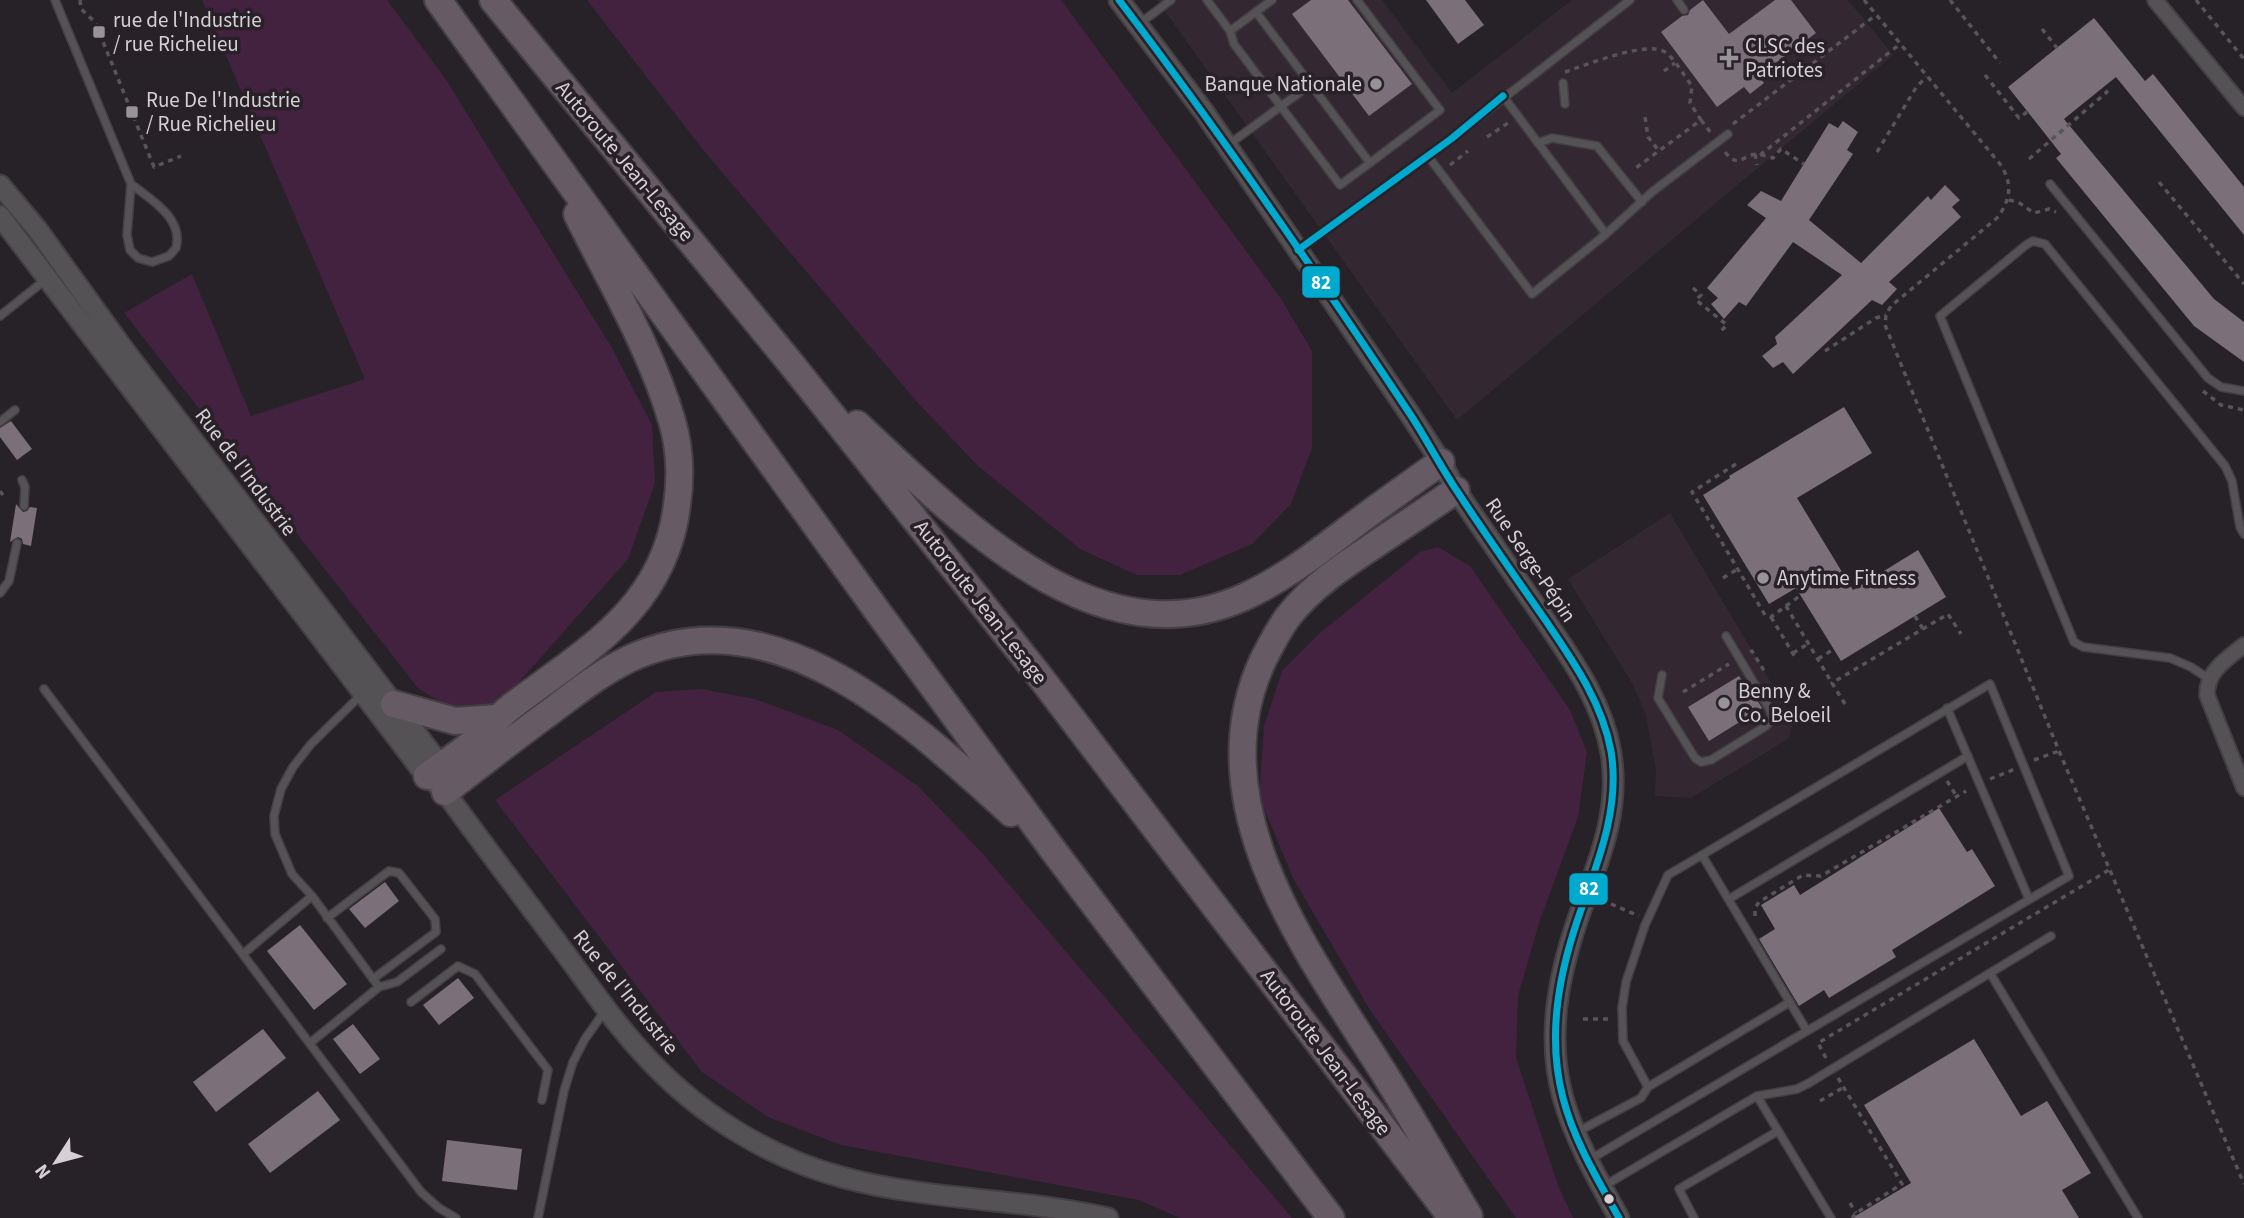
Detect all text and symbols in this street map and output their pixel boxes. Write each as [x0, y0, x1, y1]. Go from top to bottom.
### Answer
place label: rue de l'Industrie / rue Richelieu [113, 5, 262, 59]
marker: rue de l'Industrie / rue Richelieu [91, 24, 107, 40]
place label: CLSC des Patriotes [1745, 31, 1825, 85]
marker: CLSC des Patriotes [1719, 48, 1739, 68]
place label: Banque Nationale [1205, 69, 1362, 99]
street label: Autoroute Jean-Lesage [549, 74, 701, 248]
marker: Banque Nationale [1368, 76, 1384, 92]
place label: Rue De l'Industrie / Rue Richelieu [146, 85, 301, 139]
marker: Rue De l'Industrie / Rue Richelieu [124, 104, 140, 120]
line badge: 82 [1301, 265, 1341, 299]
text: 82 [1311, 270, 1331, 297]
street label: Rue de l'Industrie [188, 402, 304, 542]
street label: Rue Serge-Pépin [1478, 492, 1584, 628]
street label: Autoroute Jean-Lesage [907, 513, 1055, 691]
place label: Anytime Fitness [1777, 563, 1916, 593]
marker: Anytime Fitness [1755, 570, 1771, 586]
place label: Benny & Co. Beloeil [1738, 676, 1831, 730]
marker: Benny & Co. Beloeil [1716, 695, 1732, 711]
line badge: 82 [1568, 872, 1609, 906]
text: 82 [1579, 876, 1599, 903]
street label: Rue de l'Industrie [566, 923, 686, 1061]
street label: Autoroute Jean-Lesage [1253, 963, 1399, 1141]
north arrow [21, 1127, 91, 1197]
text: N [29, 1158, 58, 1184]
unlabelled marker [1602, 1192, 1616, 1206]

